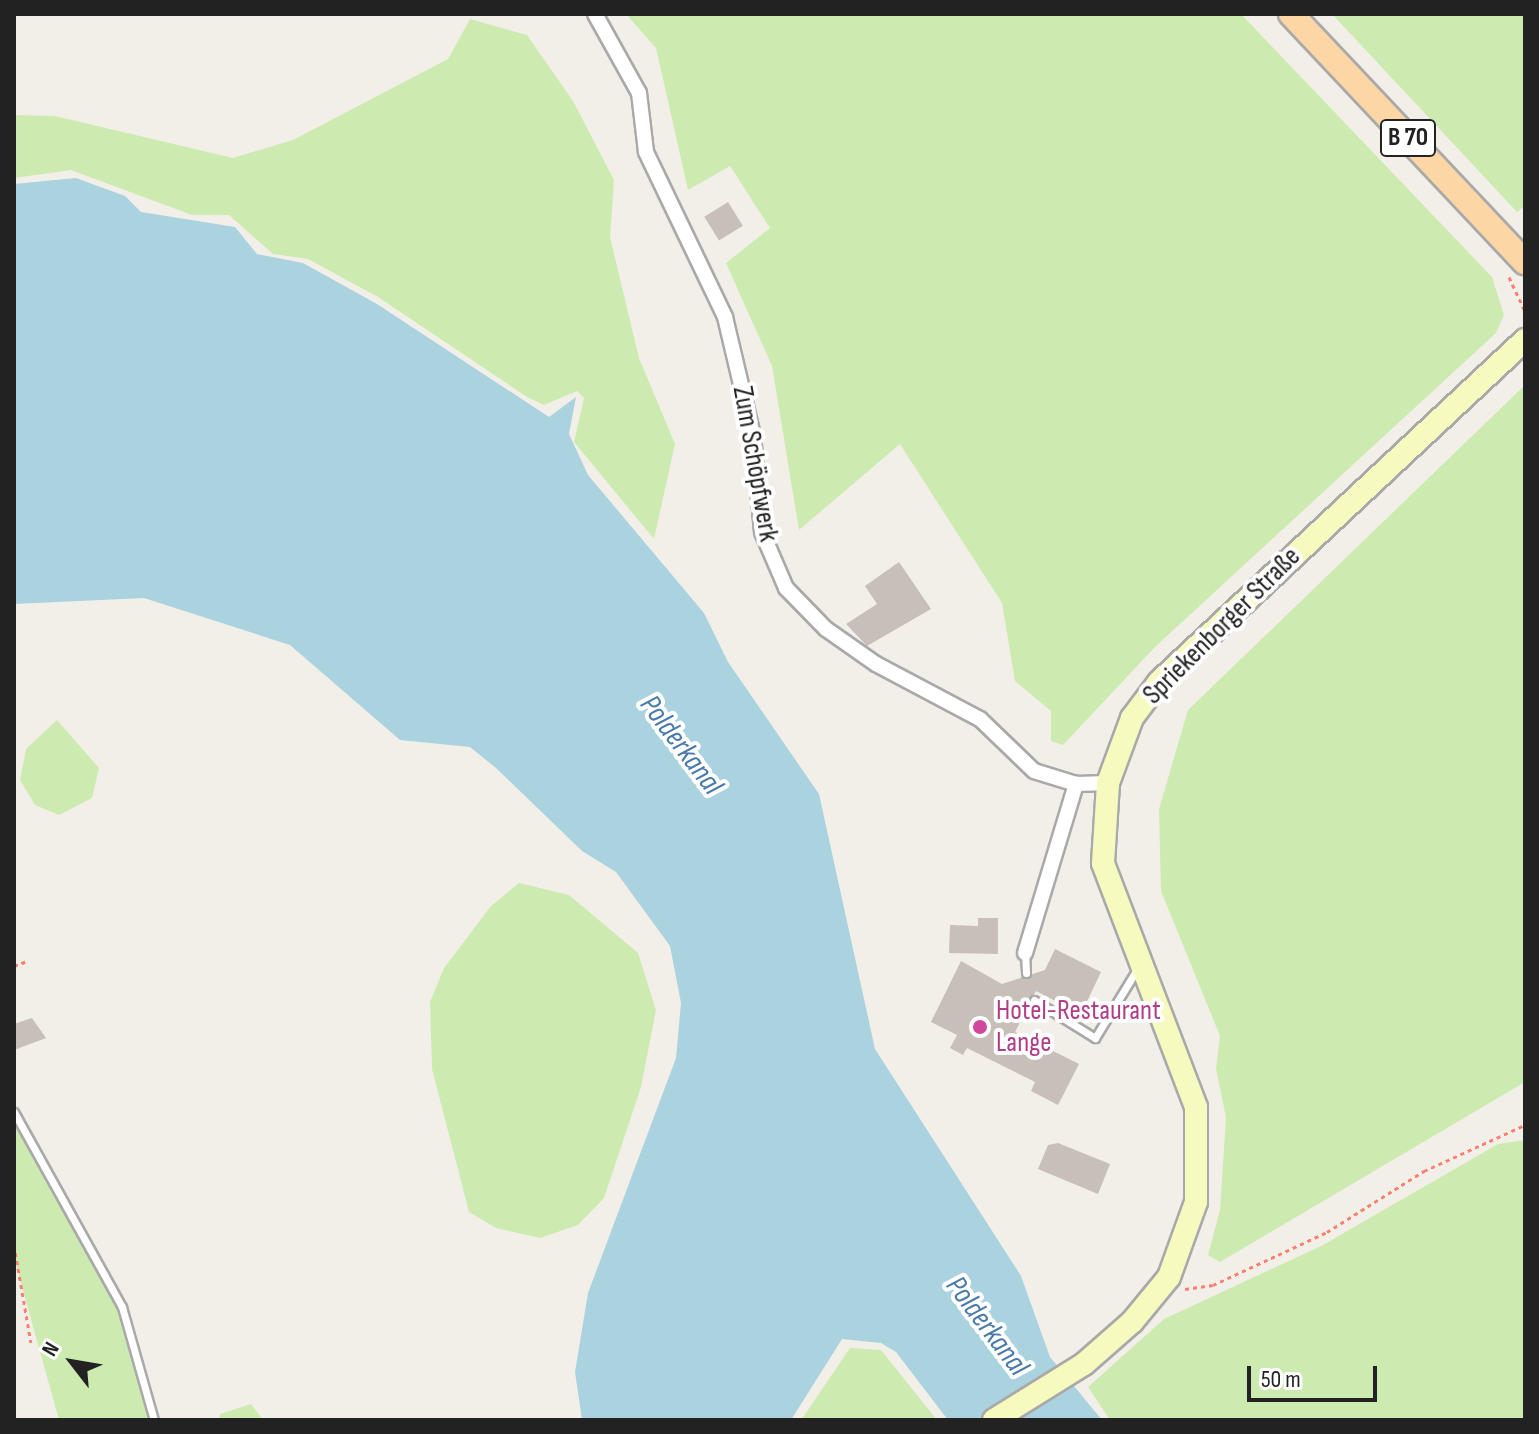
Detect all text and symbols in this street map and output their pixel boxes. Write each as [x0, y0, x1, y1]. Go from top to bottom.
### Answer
road number: B 70 [1378, 116, 1438, 160]
street label: Zum Schöpfwerk [725, 384, 785, 544]
street label: Spriekenborger Straße [1136, 540, 1308, 712]
water label: Polderkanal [632, 688, 730, 802]
place label: Hotel-Restaurant Lange [996, 994, 1161, 1060]
marker: Hotel-Restaurant Lange [971, 1018, 989, 1036]
water label: Polderkanal [938, 1269, 1036, 1383]
north arrow [32, 1322, 112, 1402]
text: N [36, 1337, 66, 1361]
scale bar [1251, 1350, 1381, 1400]
text: 50 m [1261, 1365, 1301, 1394]

